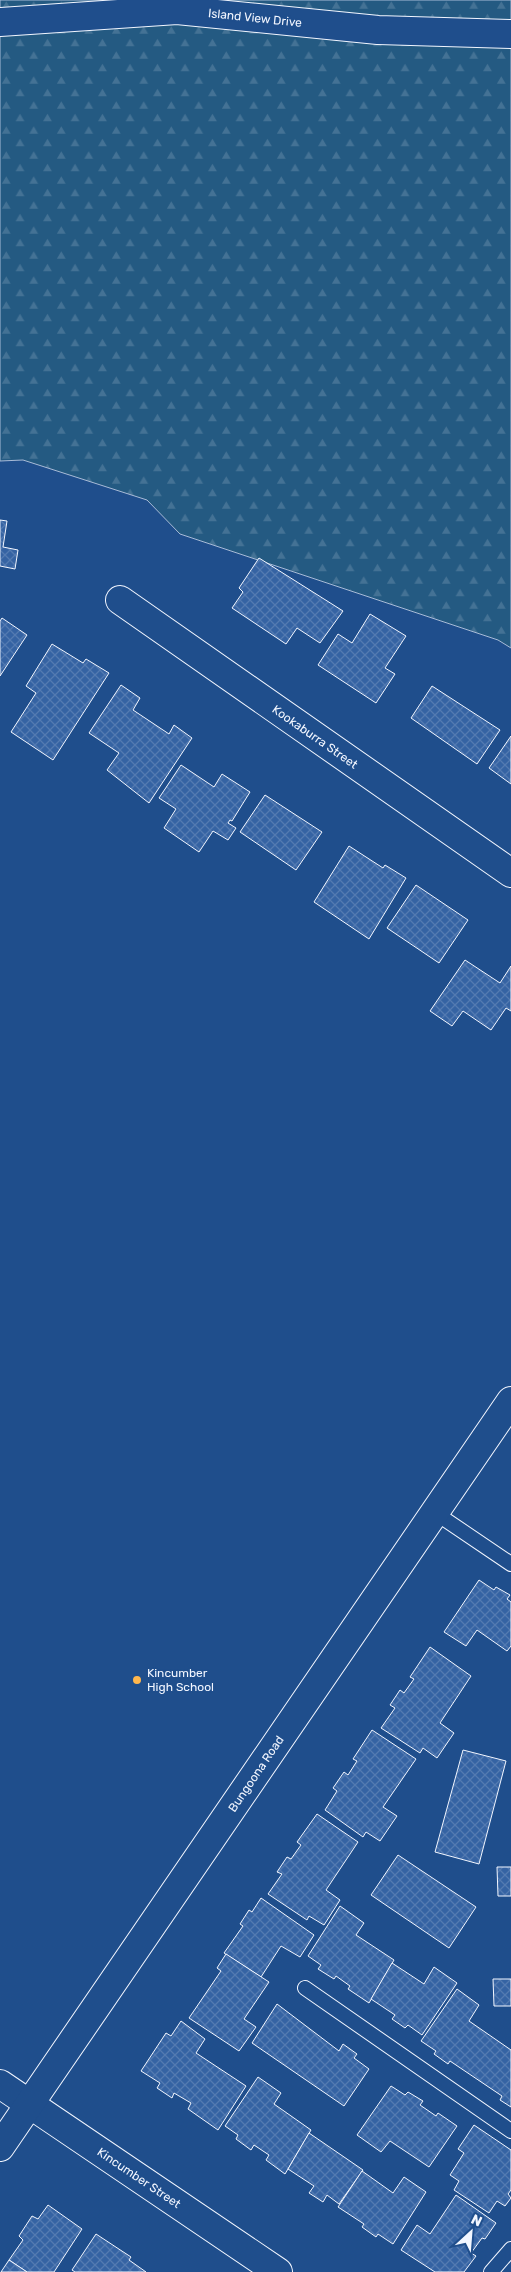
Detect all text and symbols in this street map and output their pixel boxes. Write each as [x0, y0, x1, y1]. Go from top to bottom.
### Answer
street label: Island View Drive [207, 6, 303, 30]
street label: Kookaburra Street [270, 702, 361, 772]
place label: Kincumber High School [147, 1666, 214, 1694]
marker: Kincumber High School [131, 1674, 143, 1686]
street label: Bungoona Road [225, 1733, 287, 1815]
street label: Kincumber Street [95, 2145, 184, 2211]
north arrow [446, 2207, 496, 2257]
text: N [468, 2211, 485, 2231]

